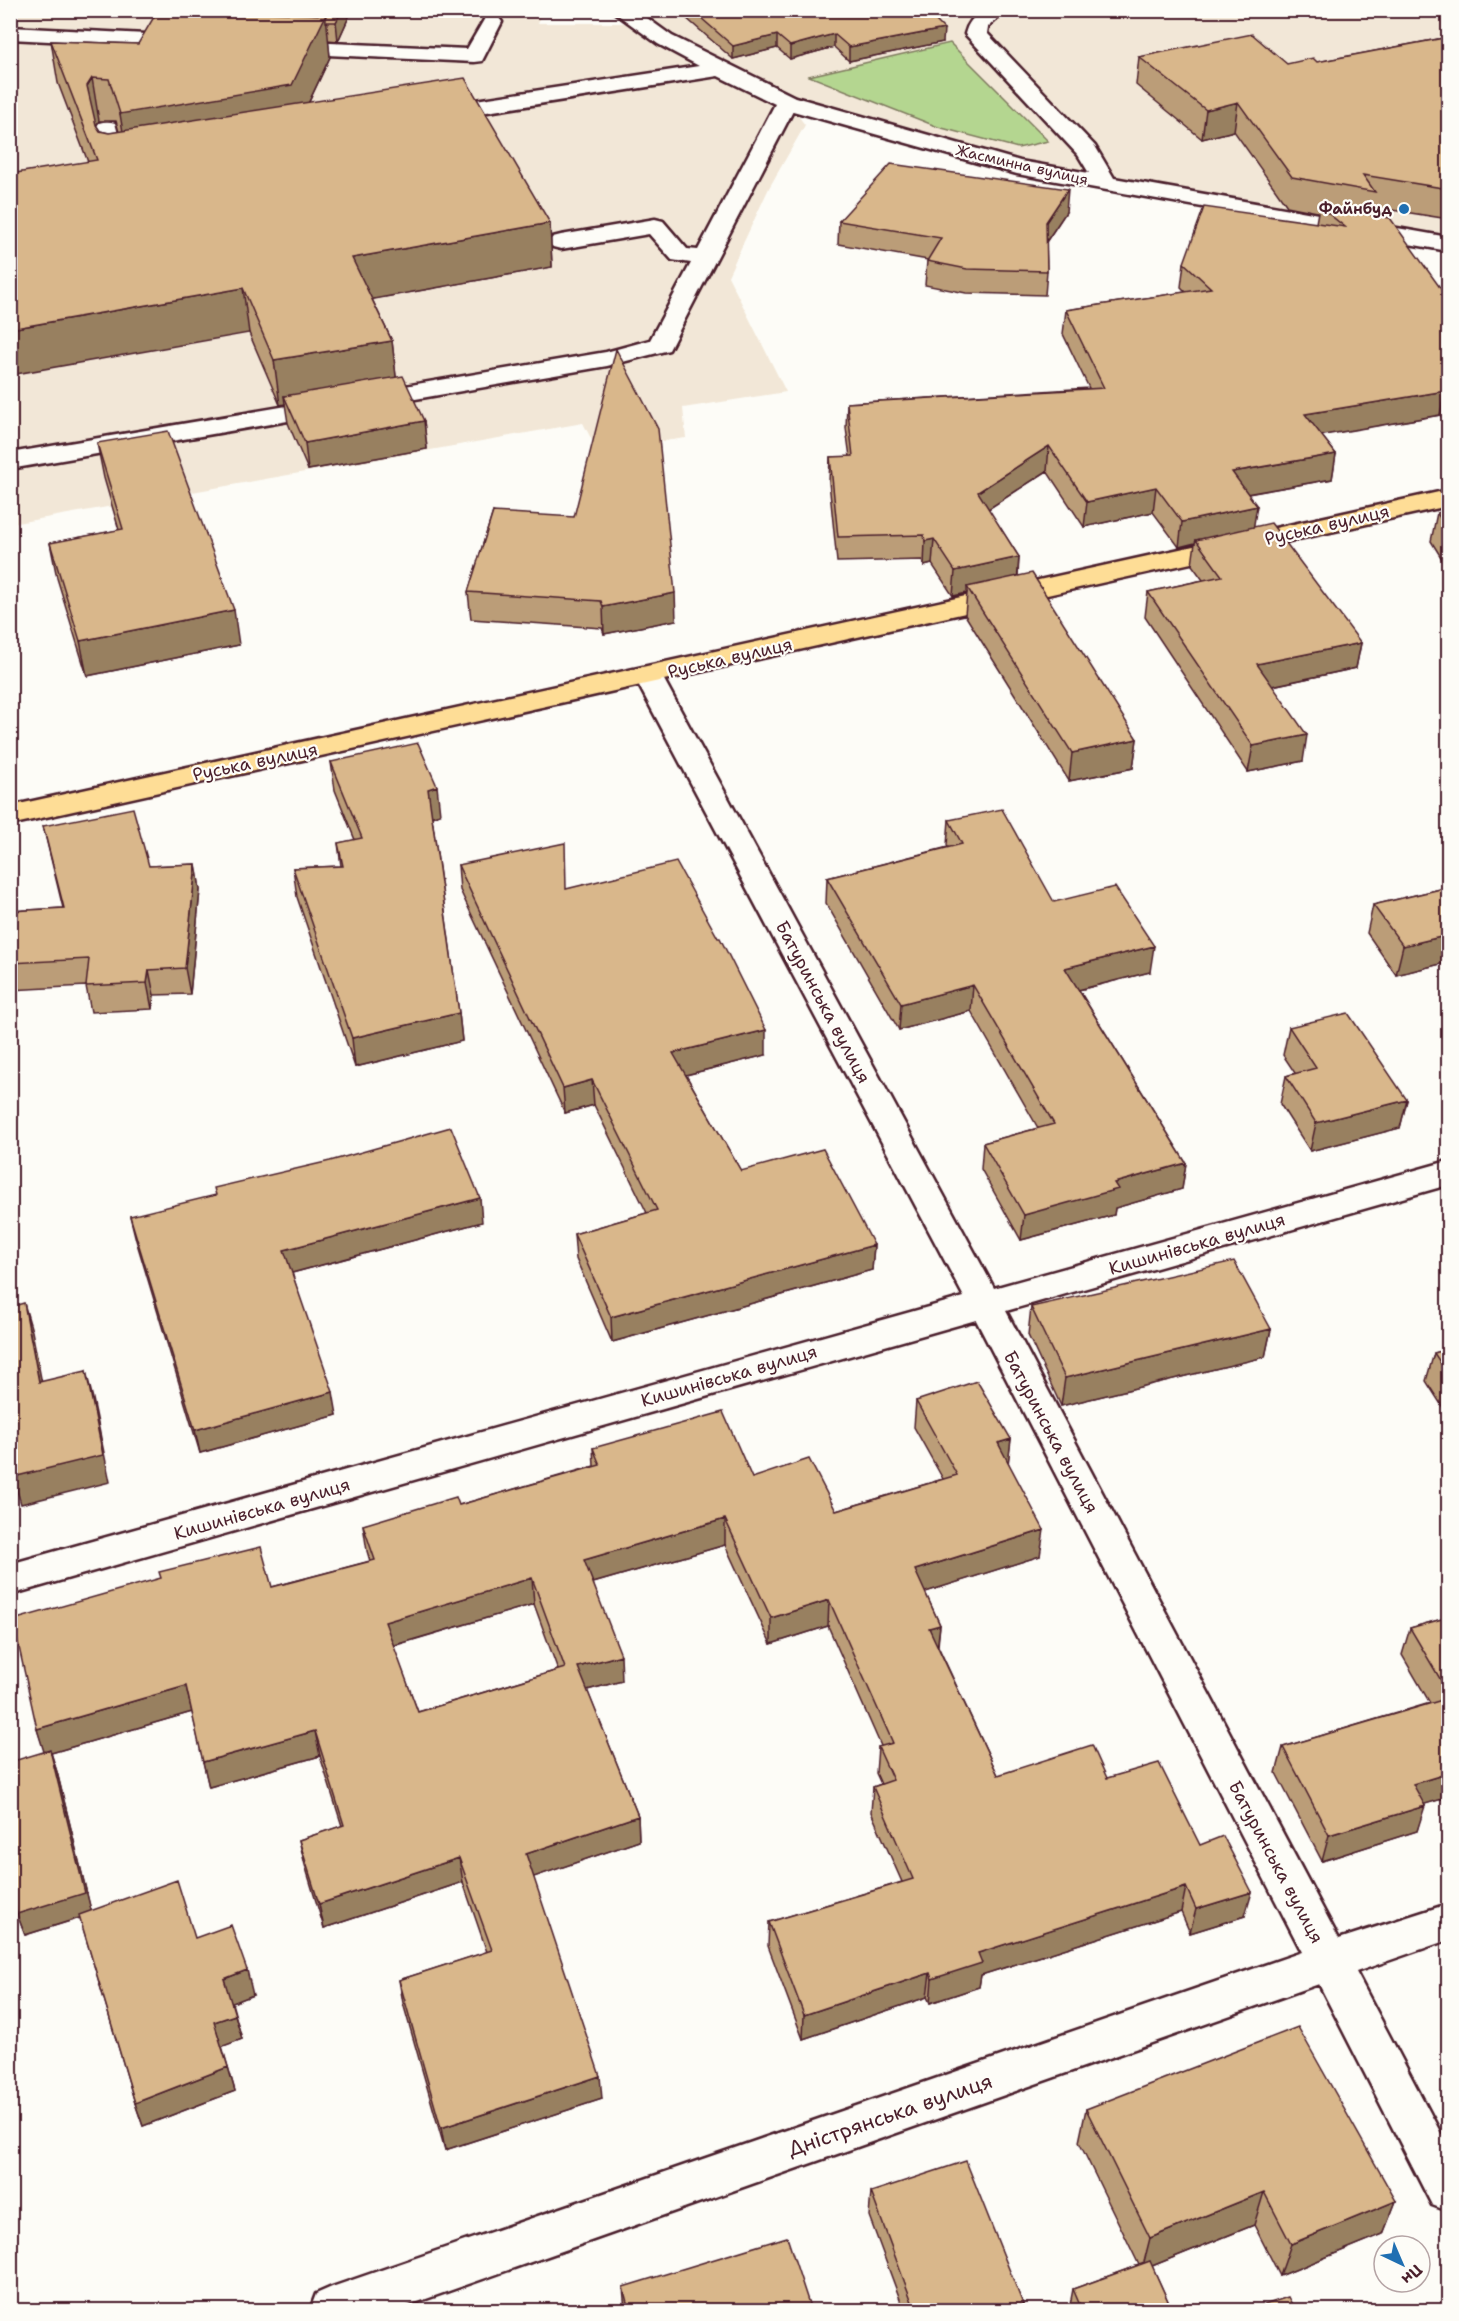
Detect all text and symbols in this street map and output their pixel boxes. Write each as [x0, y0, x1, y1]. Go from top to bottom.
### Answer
street label: Жасминна вулиця [954, 140, 1090, 190]
place label: Файнбуд [1319, 199, 1393, 219]
marker: Файнбуд [1397, 202, 1411, 216]
street label: Руська вулиця [1262, 499, 1392, 551]
street label: Руська вулиця [665, 632, 795, 684]
street label: Руська вулиця [190, 737, 320, 787]
street label: Батуринська вулиця [770, 916, 876, 1088]
street label: Кишинівська вулиця [1106, 1207, 1288, 1281]
street label: Кишинівська вулиця [638, 1339, 820, 1413]
street label: Батуринська вулиця [998, 1346, 1104, 1518]
street label: Кишинівська вулиця [171, 1472, 353, 1546]
street label: Батуринська вулиця [1223, 1776, 1329, 1948]
street label: Дністрянська вулиця [784, 2067, 996, 2163]
north arrow [1372, 2234, 1432, 2294]
text: Пн [1397, 2260, 1427, 2289]

